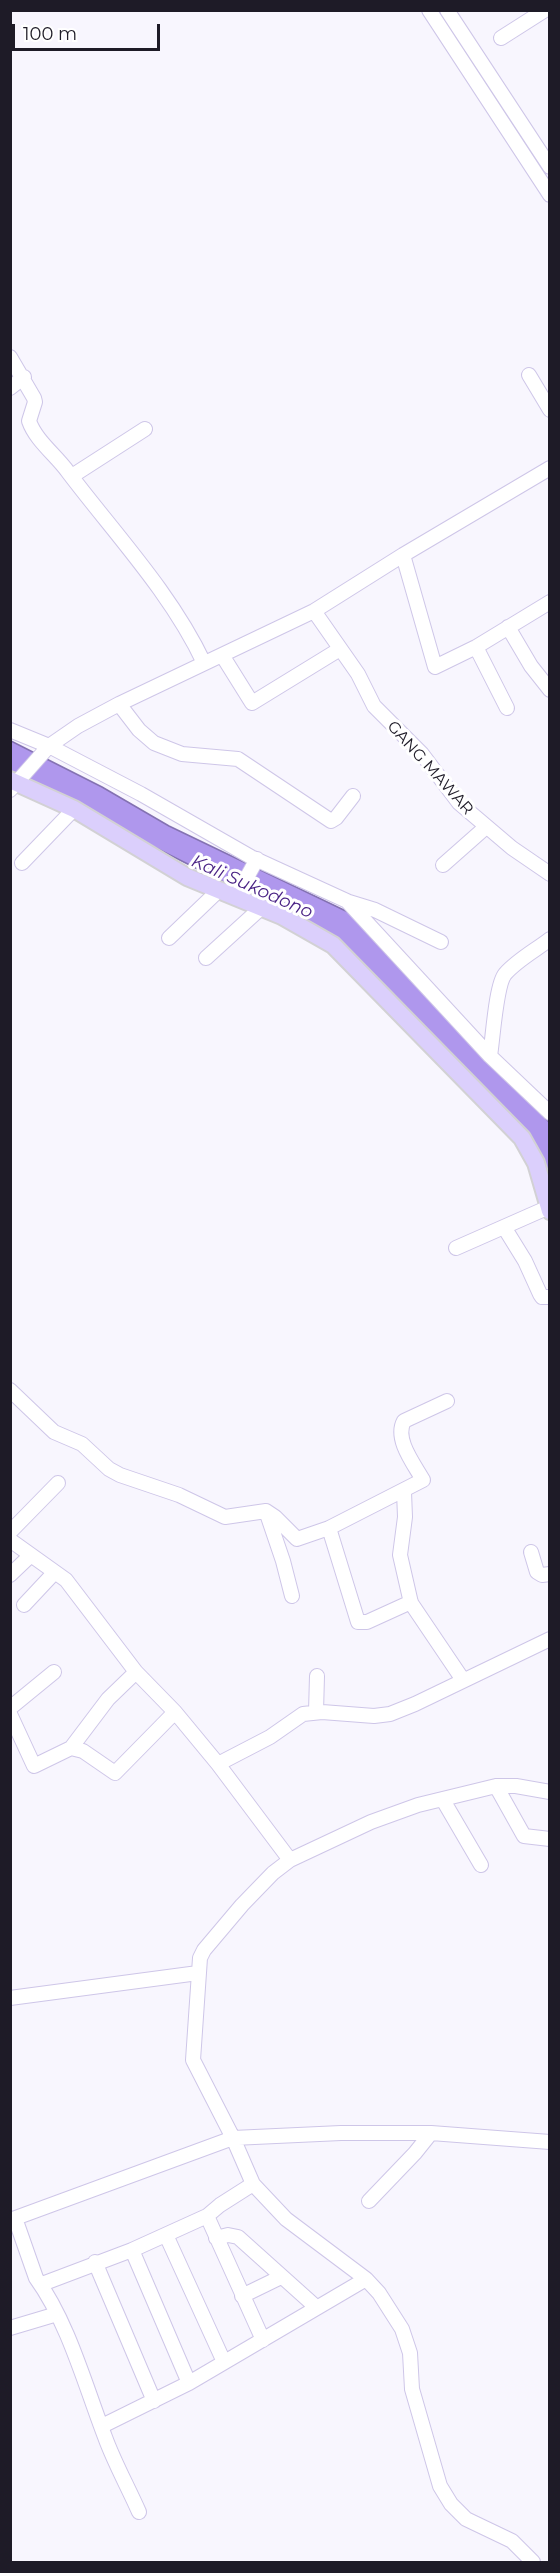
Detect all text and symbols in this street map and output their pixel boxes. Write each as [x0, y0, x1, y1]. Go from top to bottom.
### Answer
scale bar [15, 12, 164, 50]
text: 100 m [23, 23, 77, 45]
street label: GANG MAWAR [383, 717, 477, 819]
water label: Kali Sukodono [188, 851, 316, 923]

